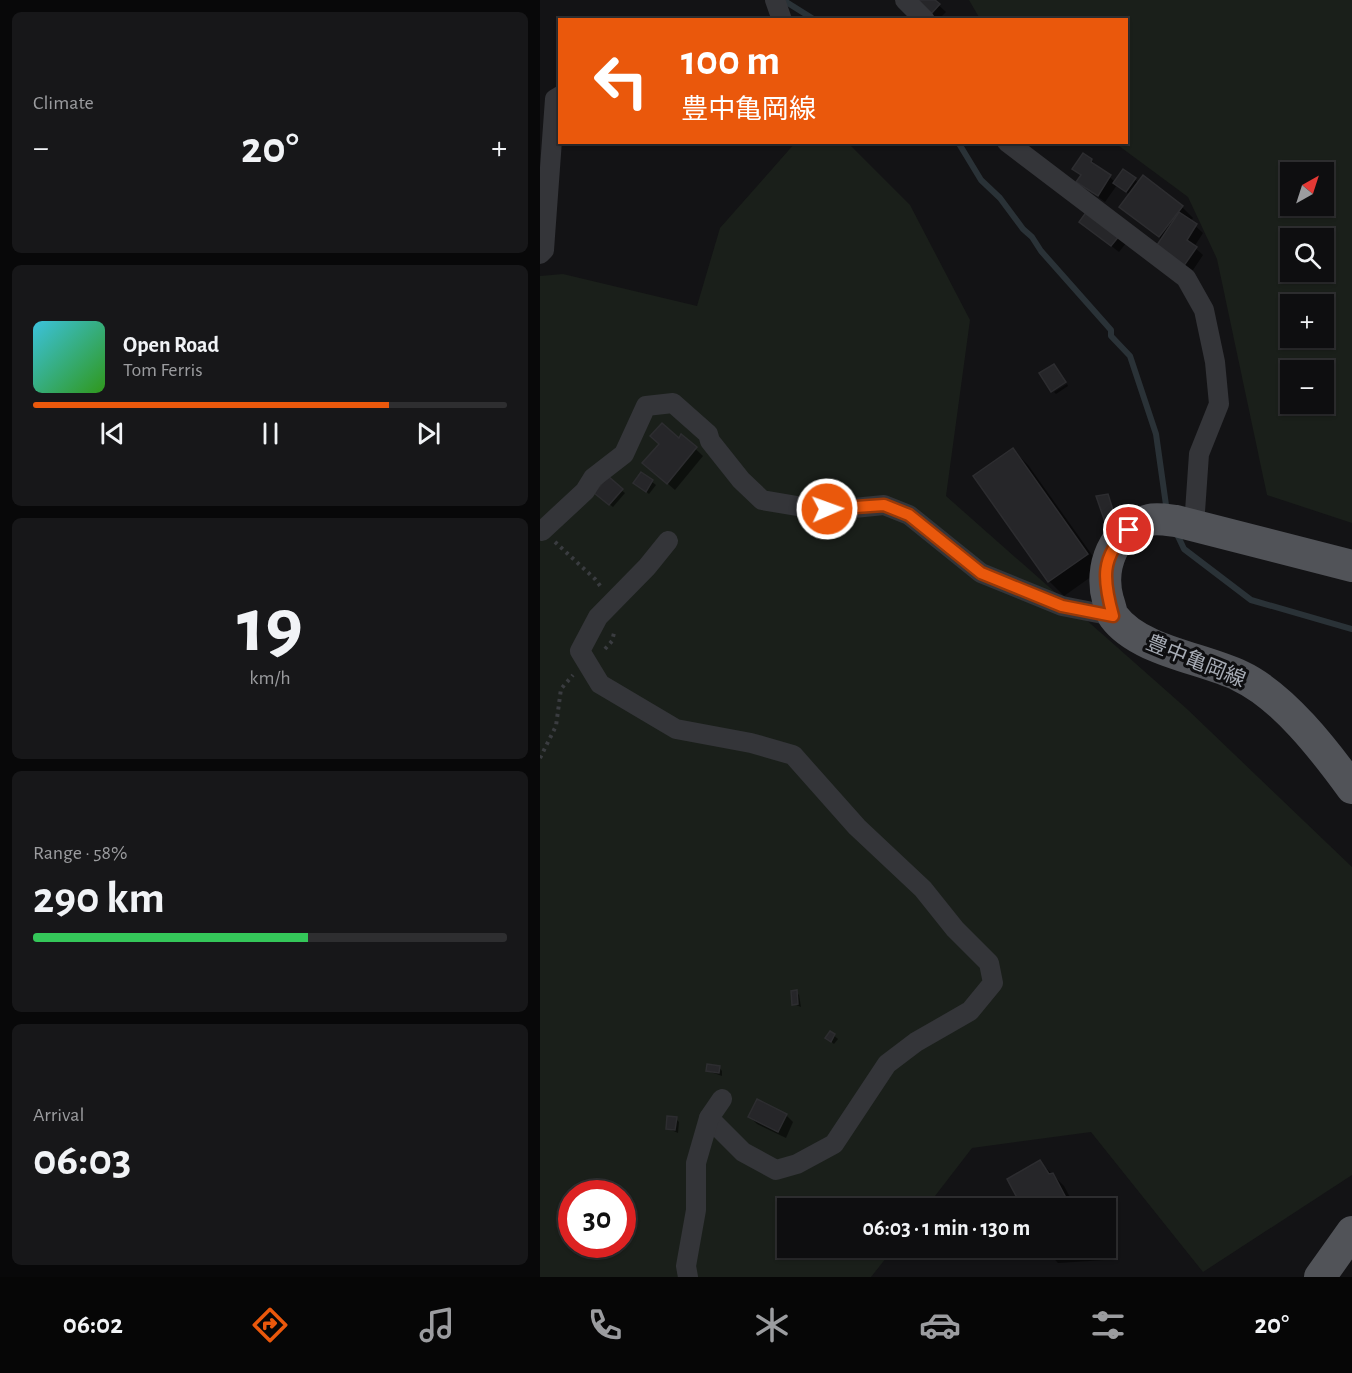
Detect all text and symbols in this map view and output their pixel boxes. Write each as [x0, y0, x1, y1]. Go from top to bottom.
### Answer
text: 100 m [681, 40, 780, 82]
icon: left [582, 42, 660, 120]
text: Climate [33, 93, 94, 113]
text: 豊中亀岡線 [681, 96, 816, 123]
text: 20° [241, 126, 299, 171]
text: − [33, 132, 49, 165]
text: + [491, 132, 507, 165]
north arrow [1280, 162, 1334, 216]
map controls [1280, 162, 1334, 414]
button: search [1280, 228, 1334, 282]
button: + [1280, 294, 1334, 348]
text: Open Road [123, 334, 219, 356]
text: Tom Ferris [123, 360, 203, 380]
button: − [1280, 360, 1334, 414]
icon: previous [96, 417, 129, 450]
icon: pause [254, 417, 287, 450]
icon: next [412, 417, 445, 450]
position arrow [795, 477, 859, 541]
pin [1103, 504, 1154, 555]
icon: arrive [1112, 513, 1145, 546]
text: 19 [237, 588, 303, 666]
street label: 豊中亀岡線 [1143, 631, 1249, 691]
text: km/h [249, 668, 291, 688]
text: Range · 58% [33, 843, 128, 863]
text: 290 km [33, 876, 165, 921]
text: Arrival [33, 1105, 84, 1125]
text: 06:03 [33, 1138, 131, 1183]
speed limit sign: 30 [558, 1180, 636, 1258]
text: 06:03 · 1 min · 130 m [863, 1217, 1030, 1239]
icon: directions [249, 1304, 291, 1346]
icon: music [416, 1304, 458, 1346]
icon: phone [584, 1304, 626, 1346]
icon: climate [751, 1304, 793, 1346]
icon: car [919, 1304, 961, 1346]
icon: filters [1087, 1304, 1129, 1346]
text: 06:02 [63, 1311, 123, 1338]
text: 20° [1254, 1311, 1289, 1338]

